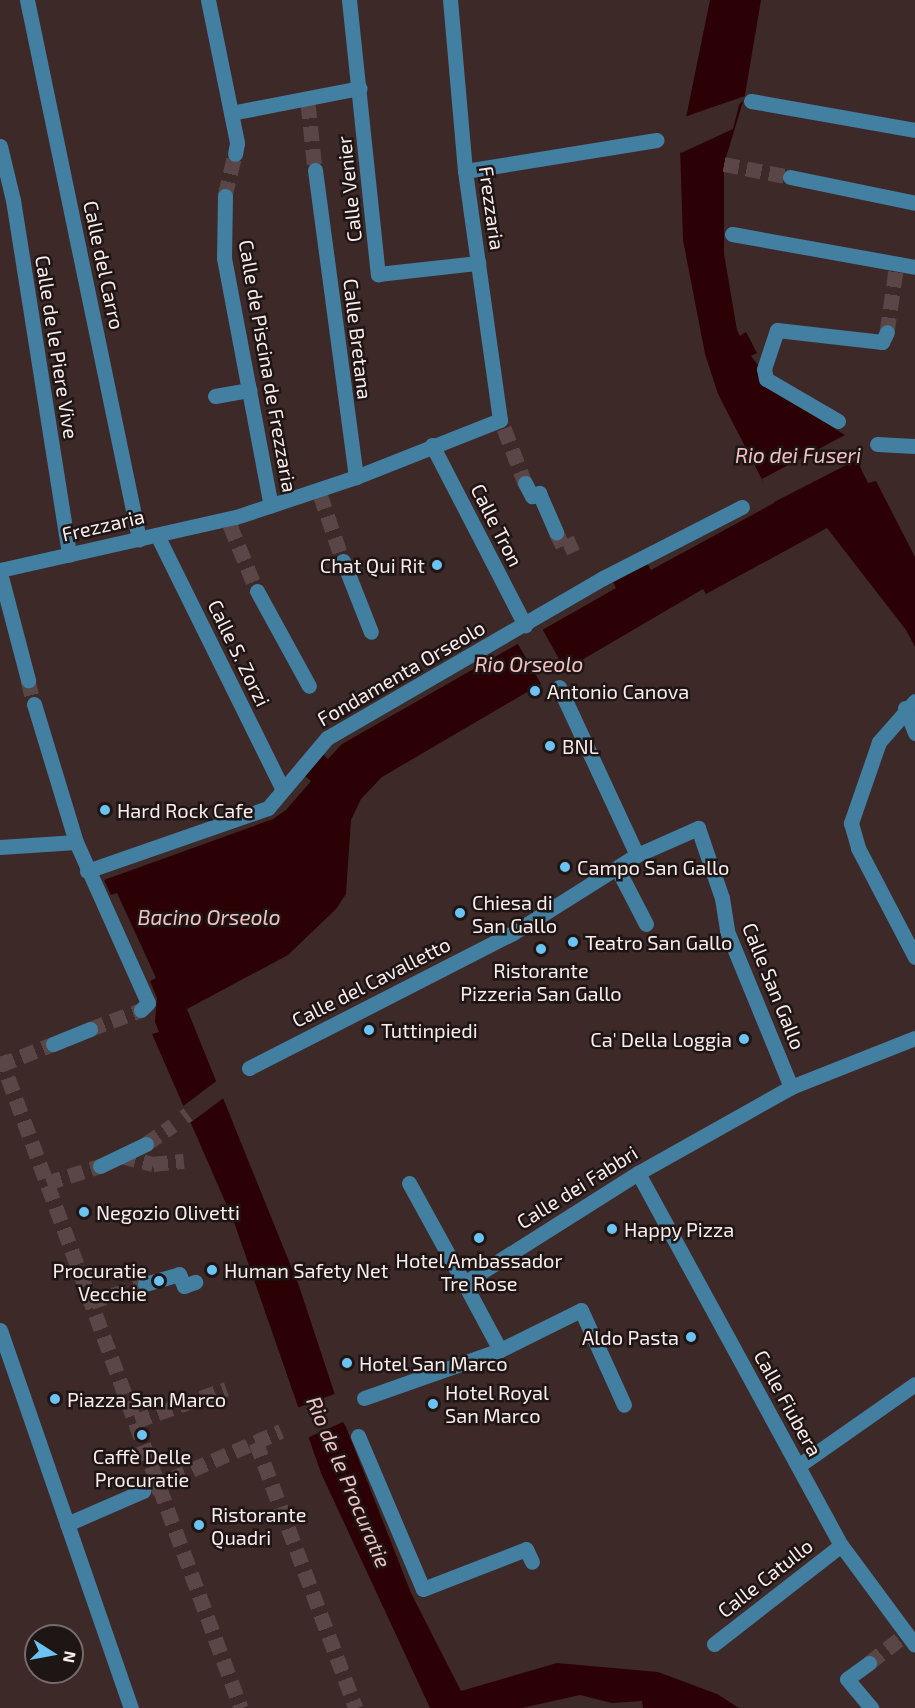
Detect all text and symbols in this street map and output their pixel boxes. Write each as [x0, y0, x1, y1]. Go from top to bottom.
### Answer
street label: Calle Venier [331, 135, 367, 243]
street label: Frezzaria [474, 165, 510, 251]
street label: Calle del Carro [79, 198, 129, 332]
street label: Calle de Piscina de Frezzaria [234, 238, 302, 494]
street label: Calle de le Piere Vive [31, 253, 83, 441]
street label: Calle Bretana [339, 277, 377, 401]
water label: Rio dei Fuseri [735, 442, 861, 468]
street label: Calle Tron [466, 479, 528, 571]
street label: Frezzaria [59, 504, 147, 546]
place label: Chat Qui Rit [320, 553, 425, 577]
marker: Chat Qui Rit [430, 558, 444, 572]
street label: Calle S. Zorzi [203, 596, 275, 710]
street label: Fondamenta Orseolo [313, 615, 489, 731]
water label: Rio Orseolo [475, 651, 583, 677]
place label: Antonio Canova [547, 679, 689, 703]
marker: Antonio Canova [528, 684, 542, 698]
place label: BNL [562, 734, 599, 758]
marker: BNL [543, 739, 557, 753]
place label: Hard Rock Cafe [117, 798, 254, 822]
marker: Hard Rock Cafe [98, 803, 112, 817]
place label: Campo San Gallo [577, 855, 729, 879]
marker: Campo San Gallo [558, 860, 572, 874]
place label: Chiesa di San Gallo [472, 890, 557, 937]
water label: Bacino Orseolo [137, 904, 281, 930]
marker: Chiesa di San Gallo [453, 906, 467, 920]
street label: Calle San Gallo [738, 919, 810, 1053]
place label: Teatro San Gallo [585, 930, 732, 954]
street label: Calle del Cavalletto [288, 932, 454, 1032]
marker: Teatro San Gallo [566, 935, 580, 949]
marker: Ristorante Pizzeria San Gallo [534, 942, 548, 956]
place label: Ristorante Pizzeria San Gallo [460, 958, 622, 1005]
place label: Tuttinpiedi [381, 1018, 478, 1042]
marker: Tuttinpiedi [362, 1023, 376, 1037]
place label: Ca' Della Loggia [590, 1027, 732, 1051]
marker: Ca' Della Loggia [737, 1032, 751, 1046]
street label: Calle dei Fabbri [512, 1140, 642, 1234]
place label: Negozio Olivetti [96, 1200, 240, 1224]
marker: Negozio Olivetti [77, 1205, 91, 1219]
place label: Happy Pizza [624, 1217, 735, 1241]
marker: Happy Pizza [605, 1222, 619, 1236]
marker: Hotel Ambassador Tre Rose [472, 1231, 486, 1245]
place label: Hotel Ambassador Tre Rose [395, 1248, 563, 1295]
place label: Procuratie Vecchie [53, 1258, 147, 1305]
place label: Human Safety Net [224, 1258, 389, 1282]
marker: Human Safety Net [205, 1263, 219, 1277]
marker: Procuratie Vecchie [152, 1274, 166, 1288]
place label: Aldo Pasta [582, 1325, 679, 1349]
marker: Aldo Pasta [684, 1330, 698, 1344]
street label: Calle Fiubera [749, 1346, 827, 1460]
place label: Hotel San Marco [359, 1351, 508, 1375]
marker: Hotel San Marco [340, 1356, 354, 1370]
place label: Hotel Royal San Marco [445, 1380, 549, 1427]
place label: Piazza San Marco [67, 1387, 226, 1411]
marker: Piazza San Marco [48, 1392, 62, 1406]
water label: Rio de le Procuratie [302, 1393, 396, 1571]
marker: Hotel Royal San Marco [426, 1397, 440, 1411]
marker: Caffè Delle Procuratie [135, 1428, 149, 1442]
place label: Caffè Delle Procuratie [93, 1444, 191, 1491]
place label: Ristorante Quadri [211, 1502, 306, 1549]
marker: Ristorante Quadri [192, 1518, 206, 1532]
street label: Calle Catullo [713, 1533, 817, 1623]
north arrow [24, 1624, 84, 1684]
text: N [60, 1650, 81, 1665]

